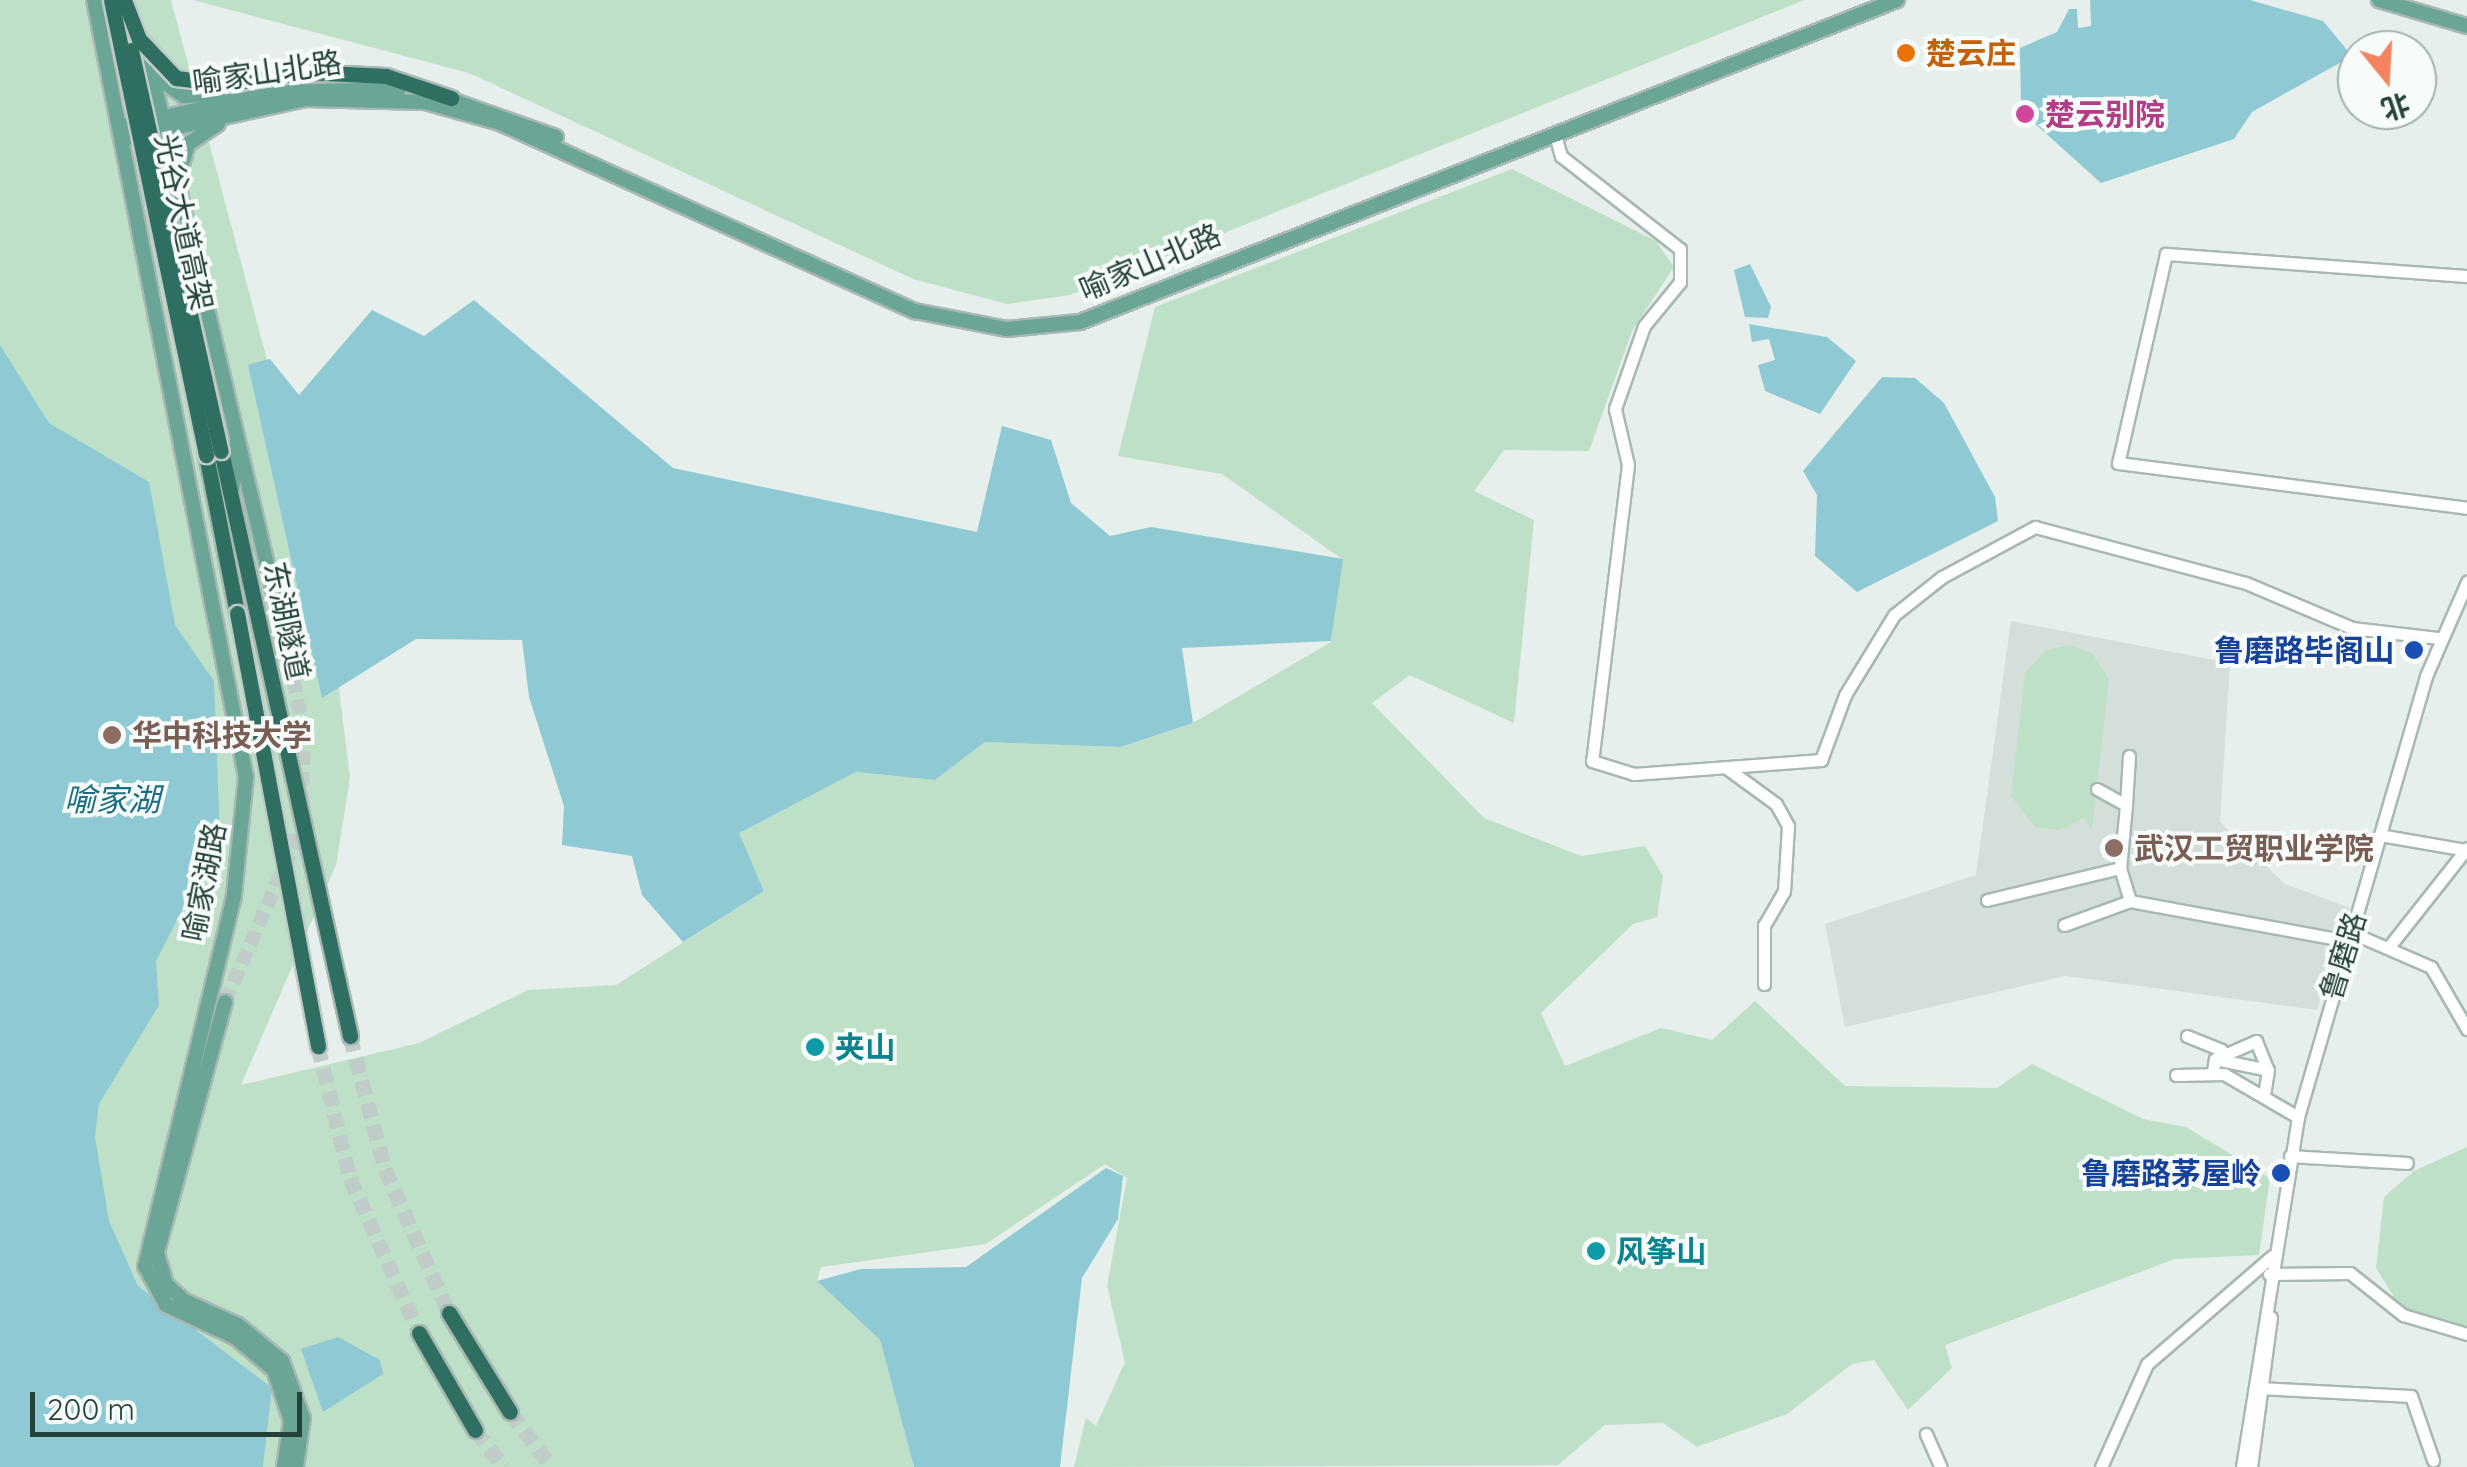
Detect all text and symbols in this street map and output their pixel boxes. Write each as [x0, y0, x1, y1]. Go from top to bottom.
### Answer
north arrow [2337, 30, 2437, 130]
place label: 楚云庄 [1926, 35, 2016, 71]
marker: 楚云庄 [1895, 42, 1917, 64]
street label: 喻家山北路 [190, 44, 344, 100]
text: 北 [2377, 86, 2415, 128]
place label: 楚云别院 [2045, 96, 2165, 132]
marker: 楚云别院 [2014, 103, 2036, 125]
street label: 光谷大道高架 [148, 130, 220, 314]
street label: 喻家山北路 [1074, 216, 1226, 308]
street label: 东湖隧道 [257, 559, 317, 683]
place label: 鲁磨路毕阁山 [2214, 632, 2394, 668]
marker: 鲁磨路毕阁山 [2403, 639, 2425, 661]
place label: 华中科技大学 [132, 717, 312, 753]
marker: 华中科技大学 [101, 724, 123, 746]
water label: 喻家湖 [64, 780, 160, 818]
street label: 喻家湖路 [175, 820, 233, 944]
place label: 武汉工贸职业学院 [2134, 830, 2374, 866]
marker: 武汉工贸职业学院 [2103, 837, 2125, 859]
street label: 鲁磨路 [2313, 908, 2373, 1004]
place label: 夹山 [835, 1029, 895, 1065]
marker: 夹山 [804, 1036, 826, 1058]
place label: 鲁磨路茅屋岭 [2081, 1155, 2261, 1191]
marker: 鲁磨路茅屋岭 [2270, 1162, 2292, 1184]
place label: 风筝山 [1616, 1233, 1706, 1269]
marker: 风筝山 [1585, 1240, 1607, 1262]
scale bar [35, 1372, 308, 1434]
text: 200 m [47, 1390, 135, 1428]

